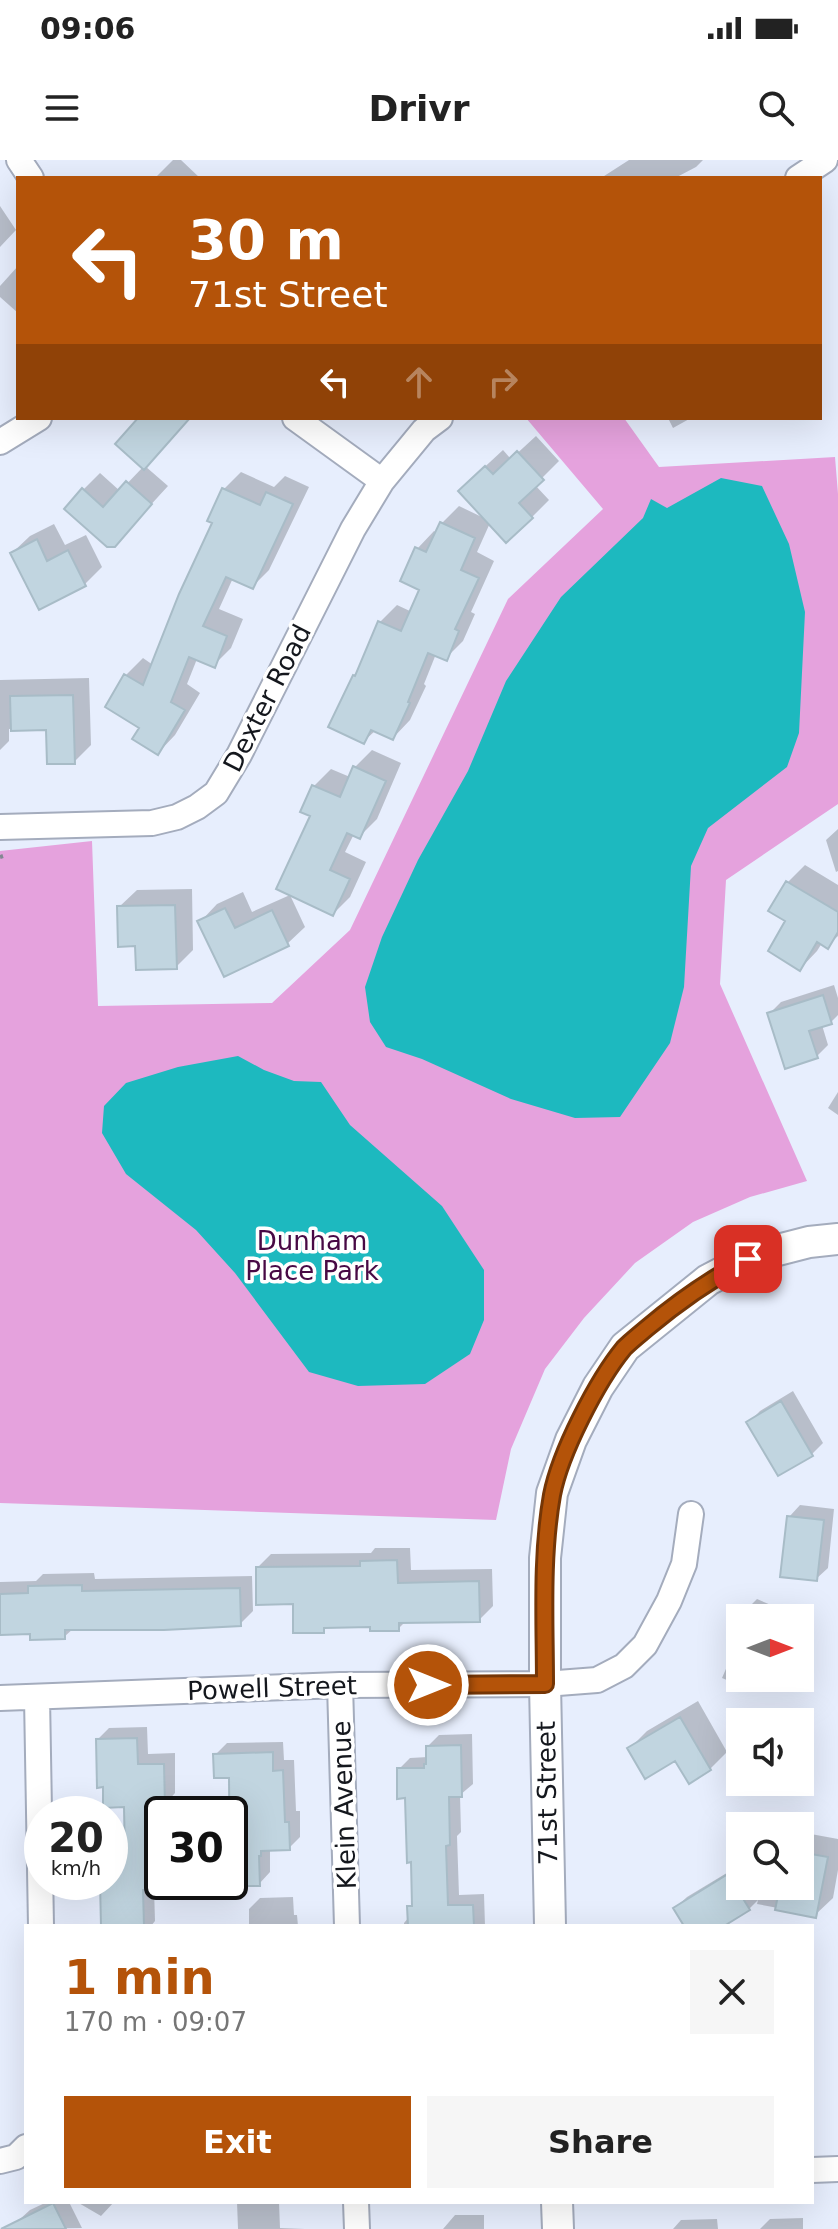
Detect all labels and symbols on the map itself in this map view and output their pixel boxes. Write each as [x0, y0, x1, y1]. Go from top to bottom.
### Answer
street label: Dexter Road [217, 619, 317, 777]
pin [714, 1225, 782, 1293]
park label: Dunham Place Park [245, 1226, 379, 1286]
north arrow [726, 1604, 814, 1692]
position arrow [386, 1643, 470, 1727]
street label: Powell Street [187, 1670, 357, 1706]
street label: Klein Avenue [326, 1720, 362, 1890]
street label: 71st Street [531, 1721, 563, 1865]
speed limit sign: 30 [144, 1796, 248, 1900]

